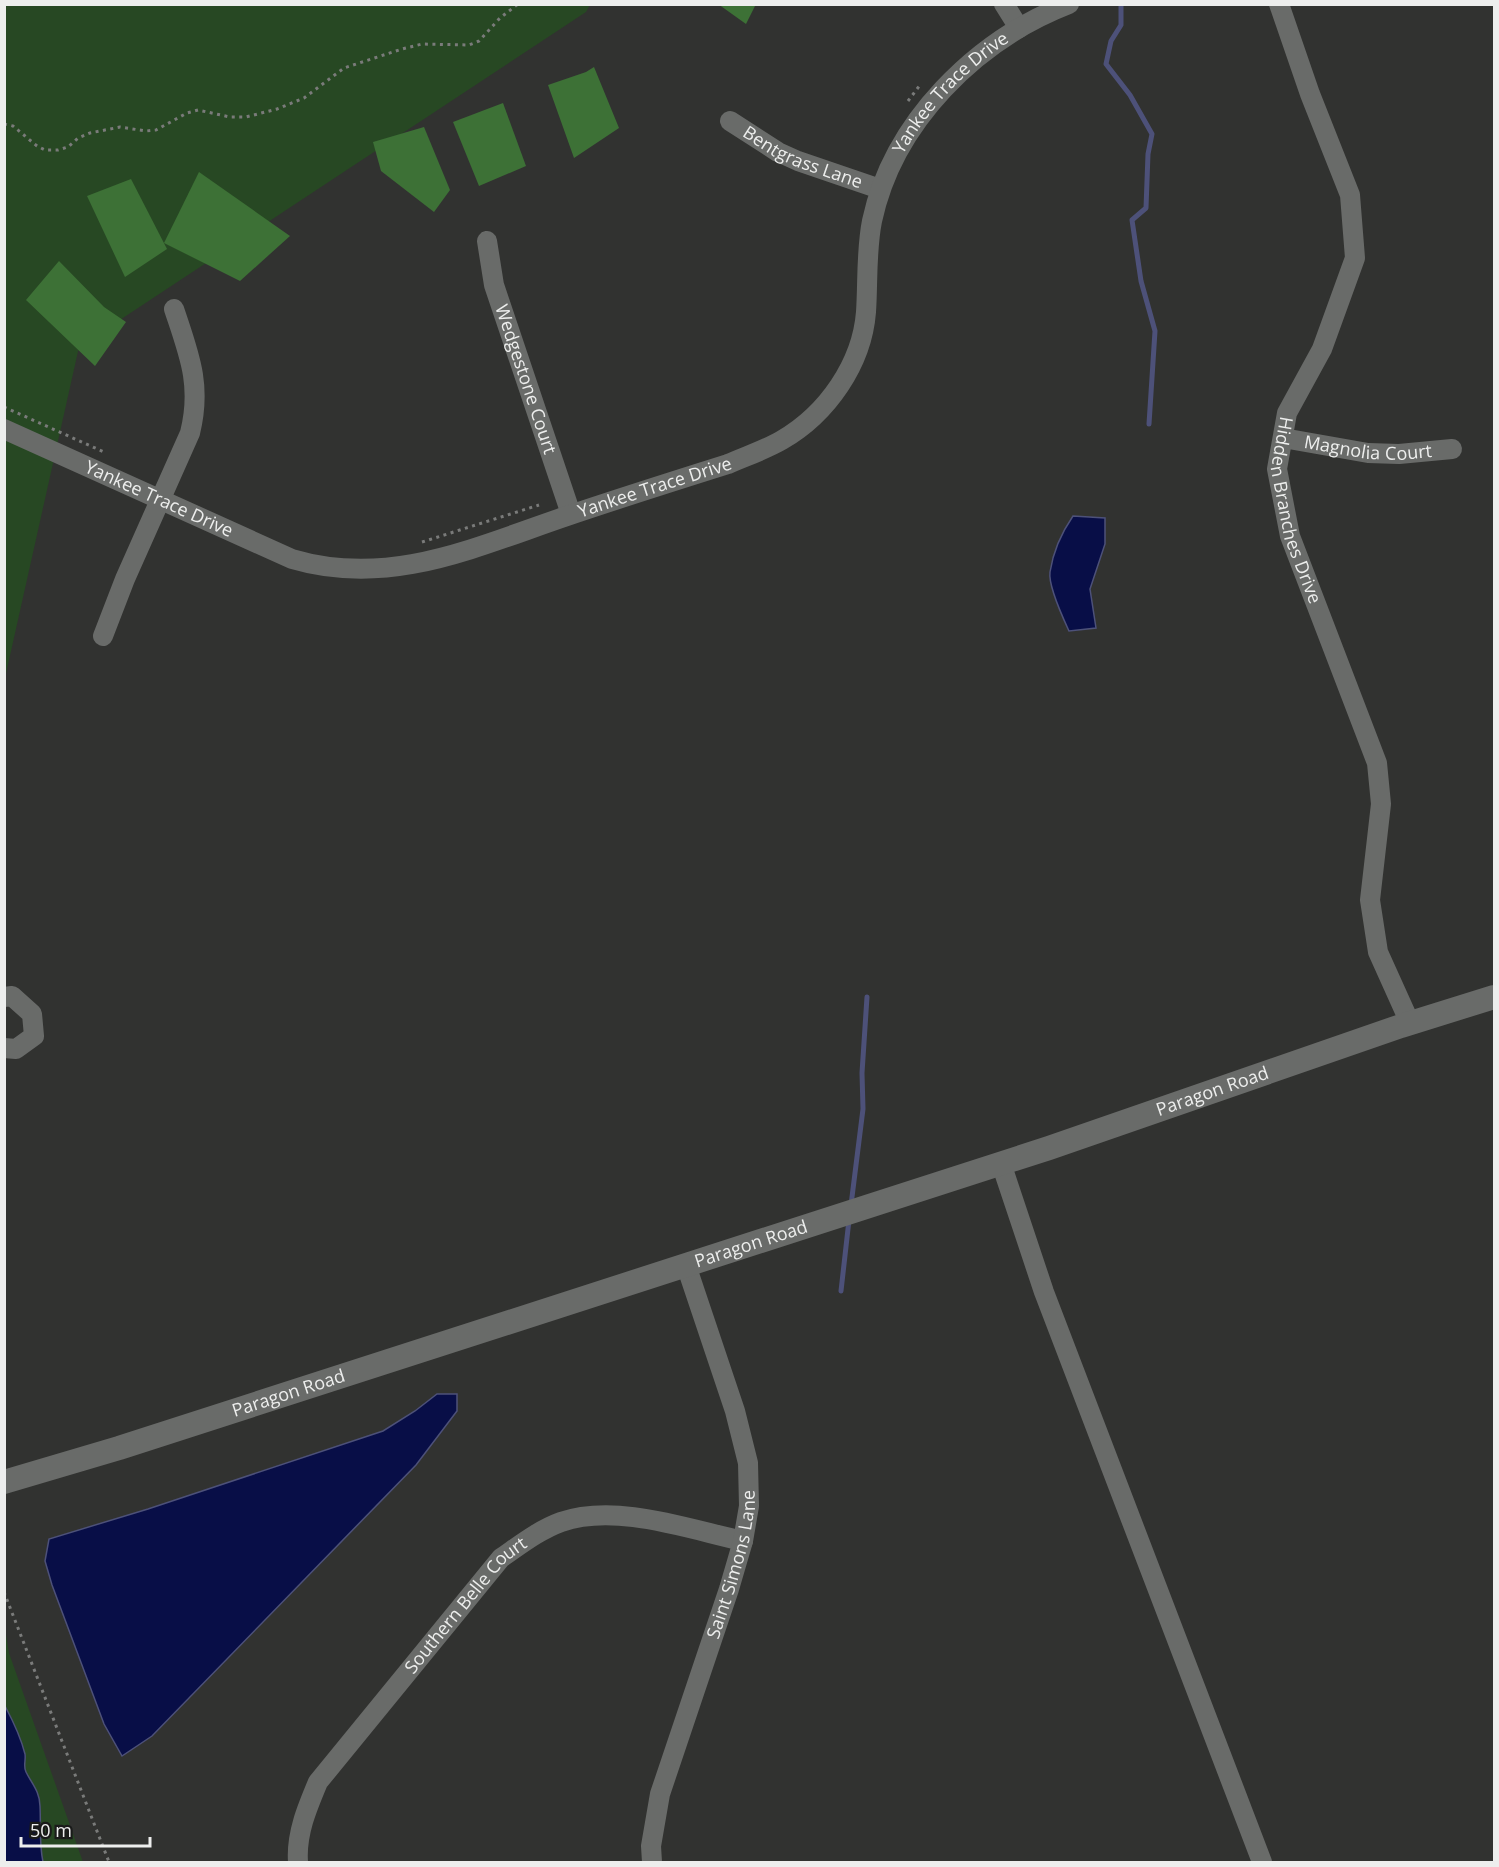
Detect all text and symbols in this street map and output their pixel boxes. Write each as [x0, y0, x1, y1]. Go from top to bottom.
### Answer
street label: Yankee Trace Drive [886, 26, 1012, 157]
street label: Bentgrass Lane [739, 120, 866, 193]
street label: Wedgestone Court [490, 301, 563, 457]
street label: Hidden Branches Drive [1266, 415, 1328, 607]
street label: Magnolia Court [1302, 429, 1433, 465]
street label: Yankee Trace Drive [574, 451, 734, 523]
street label: Yankee Trace Drive [81, 454, 237, 542]
street label: Paragon Road [1153, 1060, 1271, 1121]
street label: Paragon Road [691, 1214, 810, 1273]
street label: Paragon Road [229, 1363, 348, 1422]
street label: Saint Simons Lane [700, 1490, 760, 1642]
street label: Southern Belle Court [399, 1531, 531, 1678]
scale bar [21, 1810, 150, 1848]
text: 50 m [30, 1818, 72, 1842]

